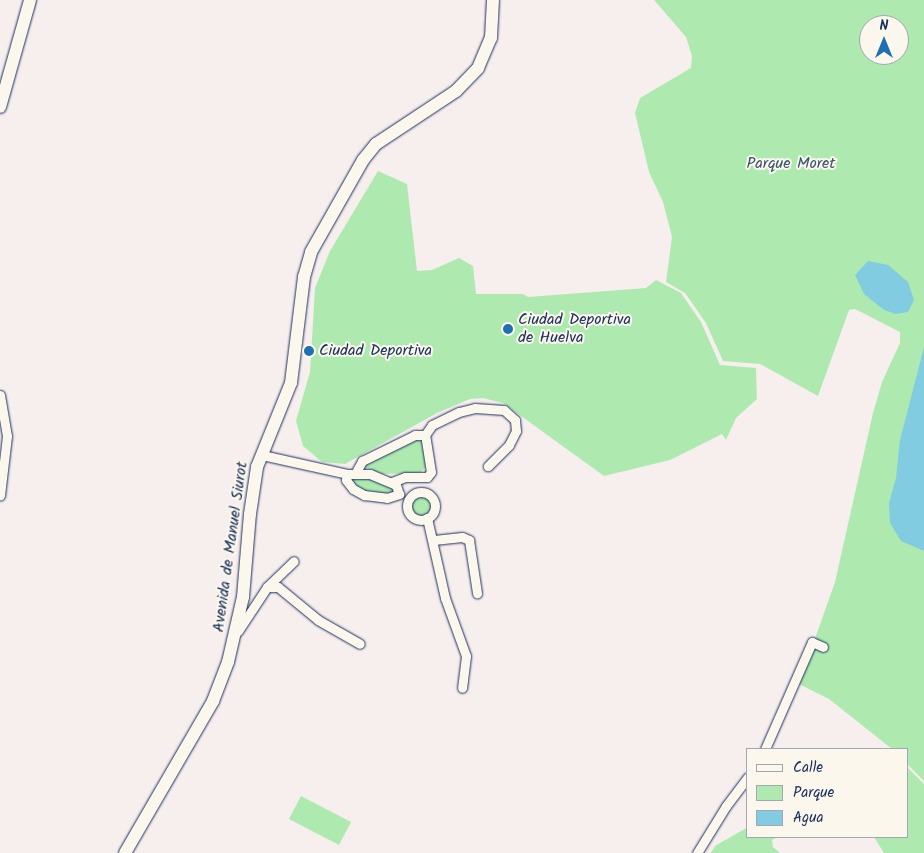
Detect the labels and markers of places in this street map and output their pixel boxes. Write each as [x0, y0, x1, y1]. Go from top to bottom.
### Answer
place label: Ciudad Deportiva de Huelva [518, 310, 631, 348]
marker: Ciudad Deportiva de Huelva [502, 323, 514, 335]
place label: Ciudad Deportiva [319, 341, 432, 361]
marker: Ciudad Deportiva [303, 345, 315, 357]

